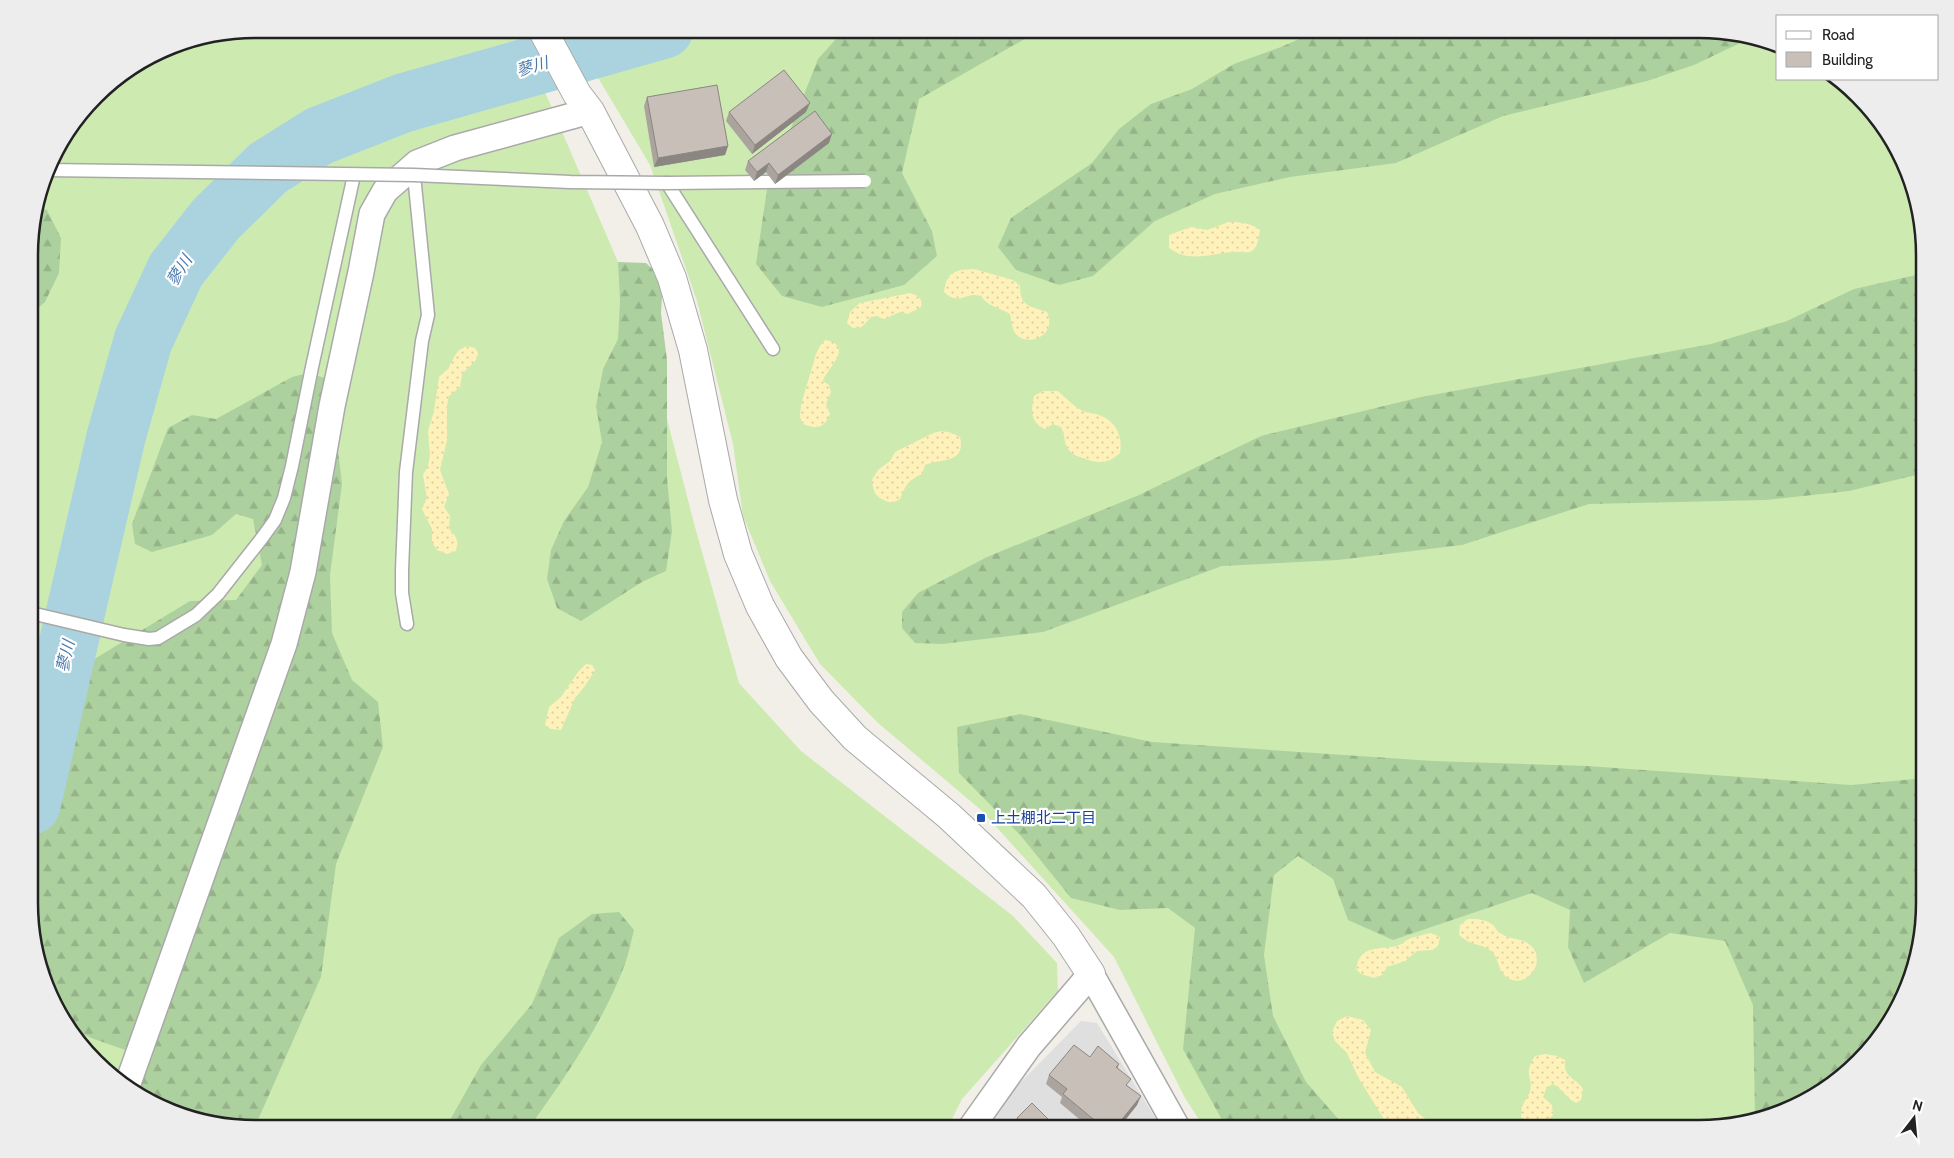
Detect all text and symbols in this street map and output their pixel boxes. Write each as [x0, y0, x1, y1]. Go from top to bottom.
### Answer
legend [1776, 15, 1939, 80]
text: Road [1822, 26, 1855, 44]
text: Building [1822, 51, 1873, 69]
water label: 蓼川 [514, 52, 552, 80]
water label: 蓼川 [163, 250, 197, 289]
water label: 蓼川 [53, 636, 79, 674]
place label: 上土棚北二丁目 [991, 809, 1096, 827]
marker: 上土棚北二丁目 [975, 812, 987, 824]
north arrow [1889, 1093, 1939, 1143]
text: N [1910, 1095, 1925, 1116]

